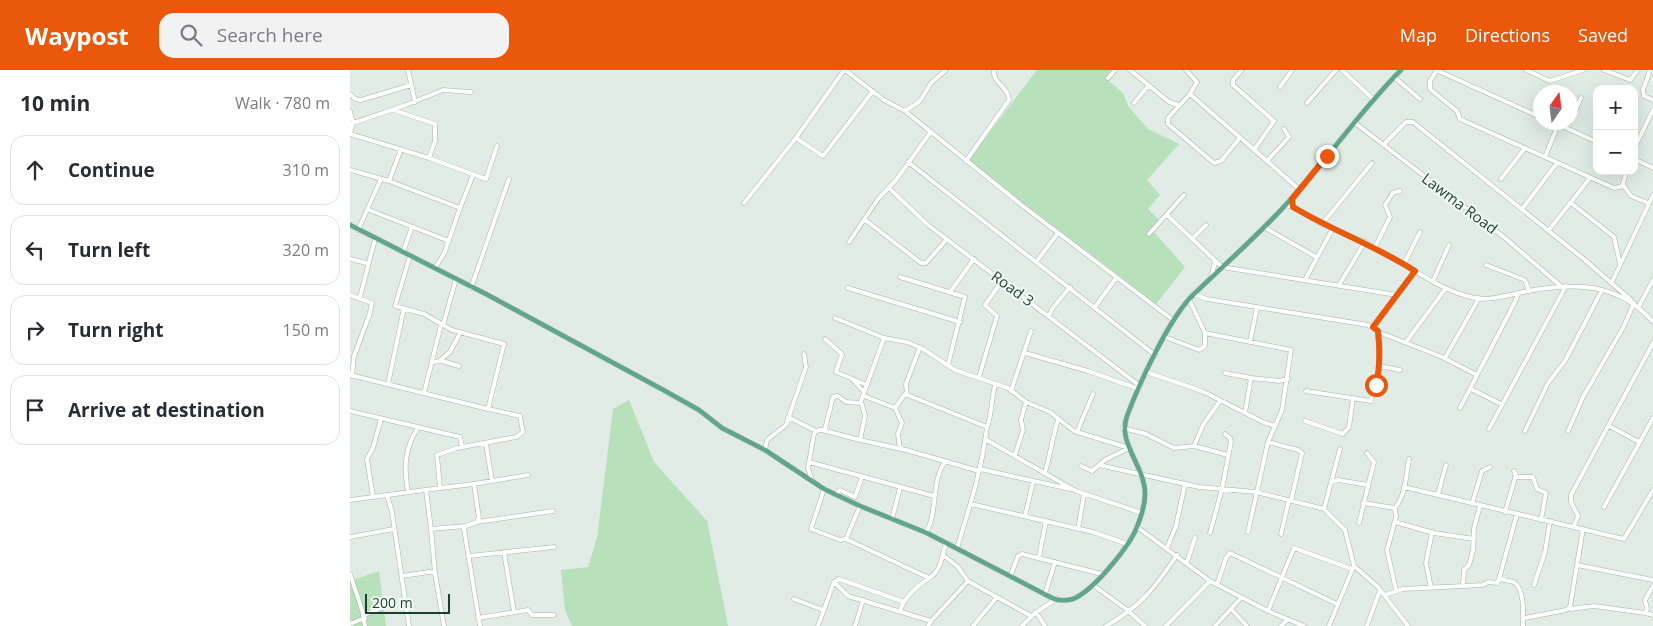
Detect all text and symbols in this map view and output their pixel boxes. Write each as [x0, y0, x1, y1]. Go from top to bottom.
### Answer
search box [159, 13, 509, 58]
text: Waypost [25, 19, 129, 52]
icon: search [177, 21, 205, 49]
text: Search here [217, 22, 323, 48]
text: Map [1400, 23, 1437, 47]
text: Directions [1465, 23, 1550, 47]
text: Saved [1578, 23, 1628, 47]
north arrow [1533, 85, 1578, 130]
map controls [1593, 85, 1638, 175]
button: + [1593, 85, 1638, 130]
text: 10 min [20, 89, 90, 117]
text: Walk · 780 m [235, 92, 330, 114]
button: − [1593, 130, 1638, 175]
route end [1316, 145, 1339, 168]
icon: ahead [21, 156, 49, 184]
text: Continue [68, 157, 155, 183]
text: 310 m [283, 159, 329, 181]
street label: Lawma Road [1418, 168, 1502, 238]
icon: left [21, 236, 49, 264]
text: Turn left [68, 237, 150, 263]
text: 320 m [283, 239, 329, 261]
street label: Road 3 [988, 266, 1038, 310]
icon: right [21, 316, 49, 344]
text: Turn right [68, 317, 163, 343]
text: 150 m [283, 319, 329, 341]
route start [1365, 374, 1388, 397]
icon: arrive [21, 396, 49, 424]
text: Arrive at destination [68, 397, 265, 423]
scale bar [365, 591, 450, 614]
text: 200 m [372, 593, 413, 612]

